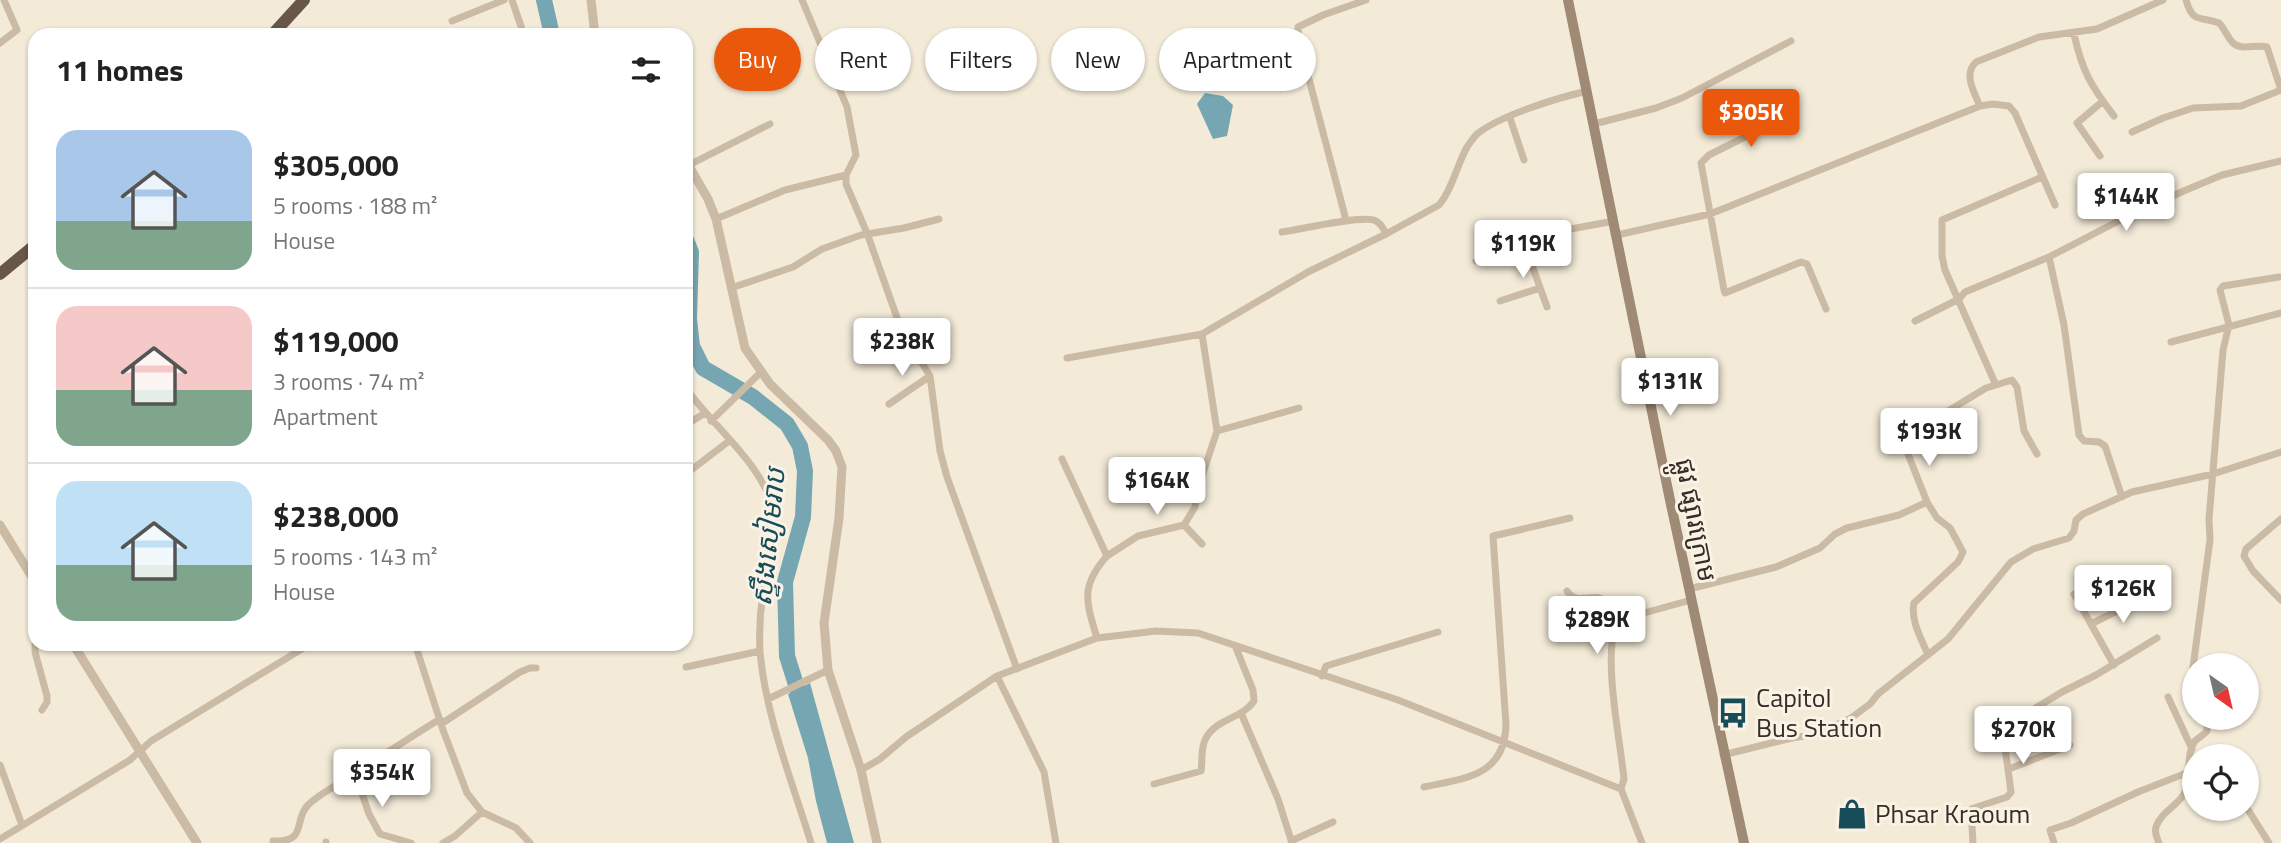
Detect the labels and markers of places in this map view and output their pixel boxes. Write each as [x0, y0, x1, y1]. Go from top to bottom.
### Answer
pin: $305K [1702, 90, 1800, 149]
pin: $144K [2077, 174, 2175, 233]
pin: $119K [1474, 220, 1572, 280]
pin: $238K [853, 318, 951, 378]
pin: $131K [1621, 358, 1719, 418]
pin: $193K [1880, 408, 1978, 468]
pin: $164K [1108, 458, 1206, 517]
pin: $126K [2074, 566, 2172, 625]
pin: $289K [1548, 596, 1646, 656]
place label: Capitol Bus Station [1756, 678, 1882, 747]
bus stop icon: Capitol Bus Station [1716, 696, 1750, 730]
pin: $270K [1974, 706, 2072, 766]
pin: $354K [333, 750, 431, 809]
place label: Phsar Kraoum [1875, 794, 2030, 833]
shop icon: Phsar Kraoum [1835, 797, 1869, 831]

